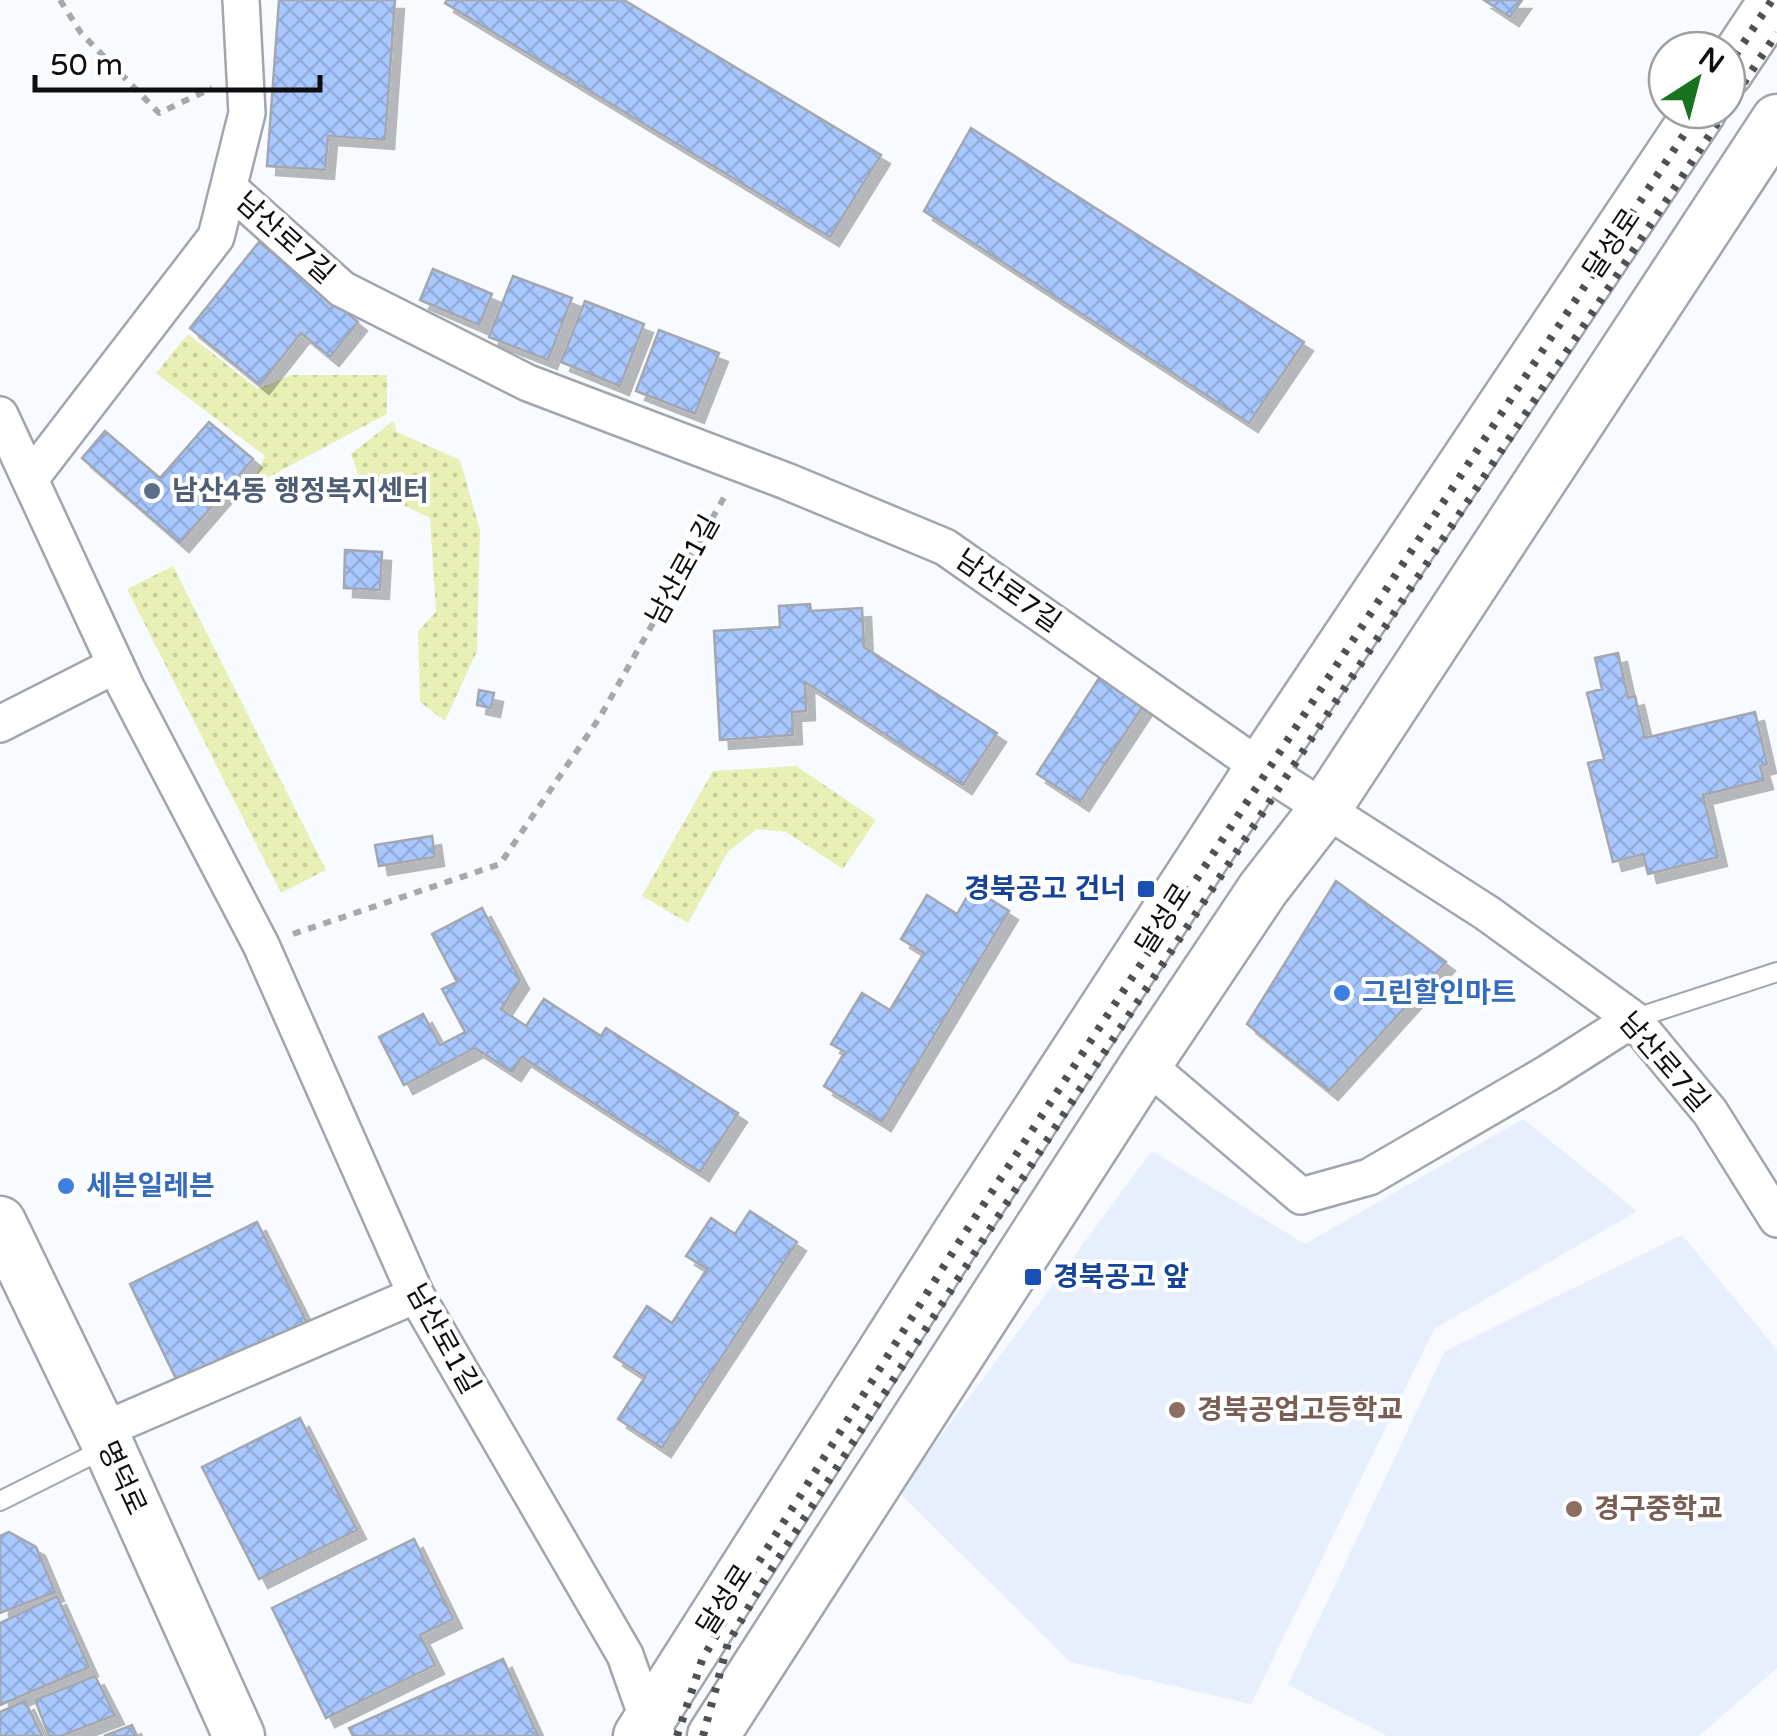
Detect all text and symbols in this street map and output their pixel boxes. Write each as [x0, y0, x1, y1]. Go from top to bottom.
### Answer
scale bar [35, 30, 320, 92]
north arrow [1647, 30, 1747, 130]
text: N [1692, 40, 1730, 81]
text: 50 m [50, 47, 123, 84]
street label: 남산로7길 [229, 185, 341, 291]
street label: 달성로 [1576, 202, 1648, 286]
place label: 남산4동 행정복지센터 [172, 474, 429, 508]
marker: 남산4동 행정복지센터 [141, 480, 163, 502]
street label: 남산로1길 [639, 509, 727, 631]
street label: 남산로7길 [949, 542, 1067, 640]
place label: 경북공고 건너 [964, 872, 1126, 906]
street label: 달성로 [1129, 877, 1199, 961]
marker: 경북공고 건너 [1135, 878, 1157, 900]
place label: 그린할인마트 [1362, 976, 1517, 1010]
marker: 그린할인마트 [1331, 982, 1353, 1004]
street label: 남산로7길 [1612, 1005, 1716, 1119]
place label: 세븐일레븐 [86, 1169, 215, 1203]
marker: 세븐일레븐 [55, 1175, 77, 1197]
place label: 경북공고 앞 [1053, 1260, 1189, 1294]
marker: 경북공고 앞 [1022, 1266, 1044, 1288]
street label: 남산로1길 [399, 1278, 487, 1400]
place label: 경북공업고등학교 [1197, 1393, 1403, 1427]
marker: 경북공업고등학교 [1166, 1399, 1188, 1421]
street label: 명덕로 [90, 1436, 154, 1520]
place label: 경구중학교 [1594, 1492, 1723, 1526]
marker: 경구중학교 [1563, 1498, 1585, 1520]
street label: 달성로 [690, 1558, 760, 1642]

